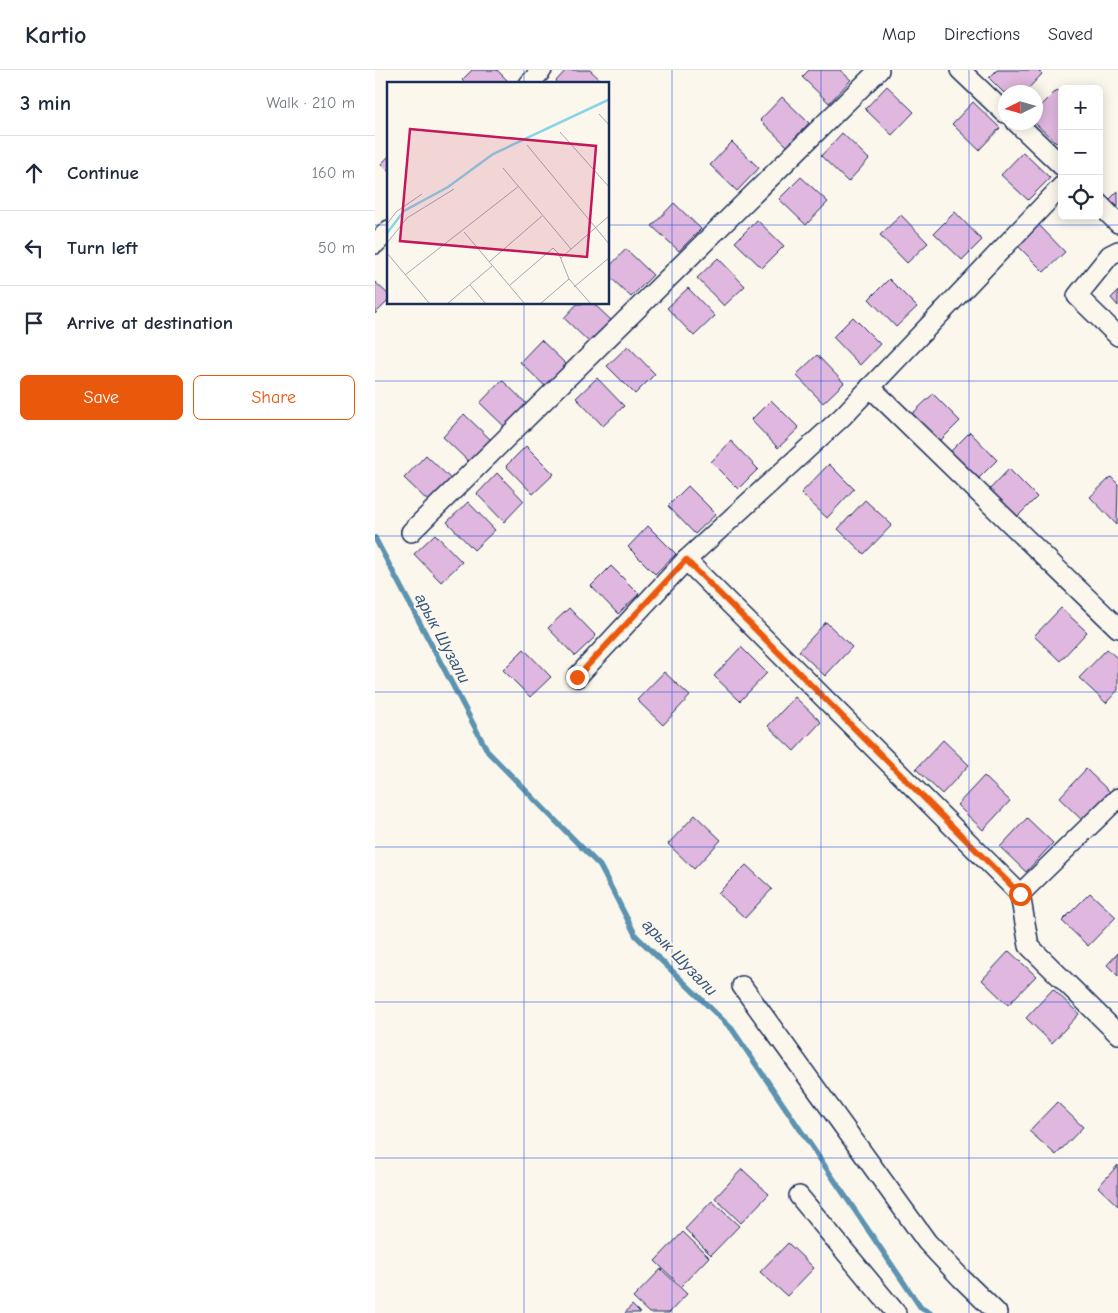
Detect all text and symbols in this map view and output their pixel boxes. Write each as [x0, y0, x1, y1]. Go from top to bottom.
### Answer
text: Kartio [25, 21, 87, 49]
text: Map [882, 24, 916, 45]
text: Directions [944, 24, 1020, 45]
text: Saved [1048, 24, 1093, 45]
inset map [387, 82, 610, 305]
north arrow [998, 85, 1043, 130]
map controls [1058, 85, 1103, 220]
button: + [1058, 85, 1103, 130]
text: 3 min [20, 91, 71, 115]
text: Walk · 210 m [266, 94, 355, 112]
button: − [1058, 130, 1103, 175]
icon: ahead [20, 159, 48, 187]
text: Continue [67, 162, 139, 184]
text: 160 m [312, 164, 355, 182]
button: locate [1058, 175, 1103, 220]
icon: left [20, 234, 48, 262]
text: Turn left [67, 237, 138, 259]
text: 50 m [318, 239, 355, 257]
icon: arrive [20, 309, 48, 337]
text: Arrive at destination [67, 312, 233, 334]
button: Save [20, 375, 183, 420]
button: Share [193, 375, 355, 420]
water label: арык Шузали [411, 591, 473, 687]
route end [566, 666, 589, 689]
route start [1009, 883, 1032, 906]
water label: арык Шузали [638, 916, 720, 1000]

